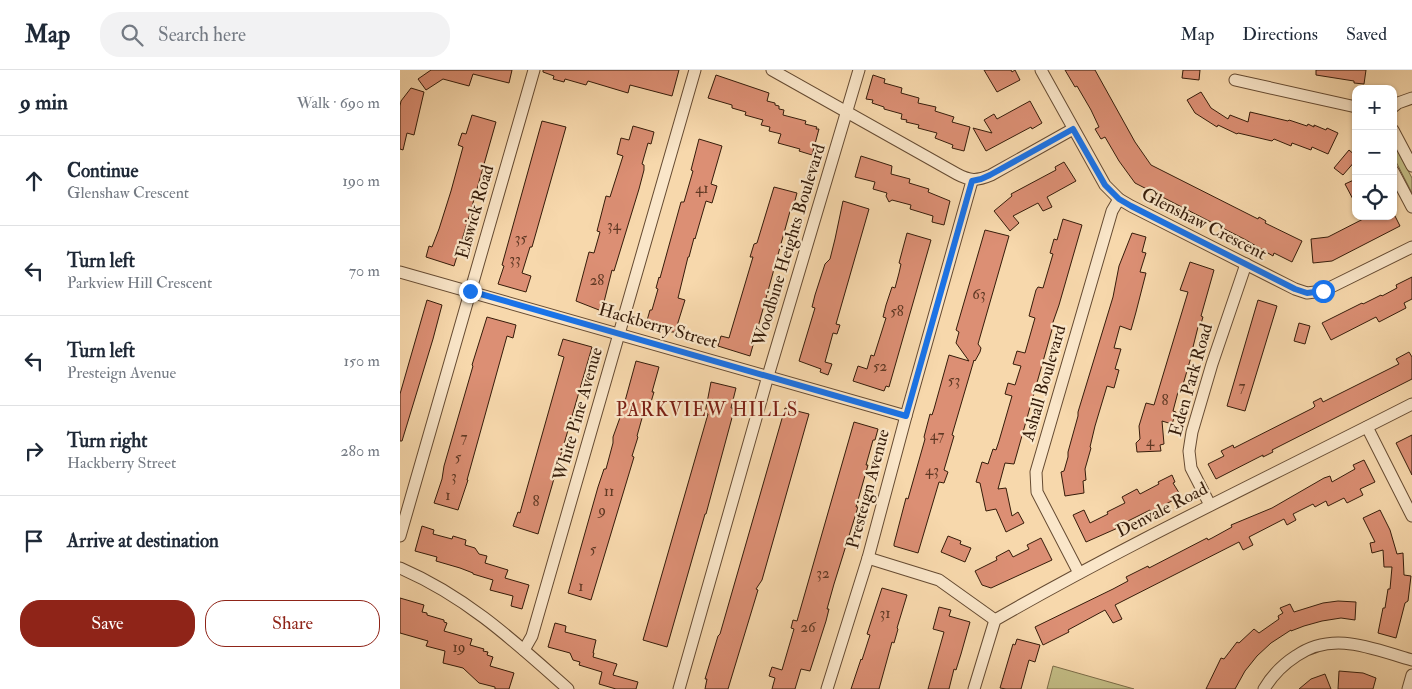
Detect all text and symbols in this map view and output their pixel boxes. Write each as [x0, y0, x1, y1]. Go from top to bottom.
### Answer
search box [100, 12, 450, 57]
text: Map [25, 19, 70, 50]
icon: search [118, 21, 146, 49]
text: Search here [158, 23, 246, 47]
text: Map [1181, 23, 1214, 46]
text: Directions [1242, 23, 1318, 46]
text: Saved [1346, 23, 1387, 46]
map controls [1352, 85, 1397, 220]
button: + [1352, 85, 1397, 130]
text: 9 min [20, 89, 68, 116]
text: Walk · 690 m [297, 93, 380, 113]
button: − [1352, 130, 1397, 175]
street label: Woodbine Heights Boulevard [747, 141, 831, 350]
text: Continue [67, 159, 138, 183]
street label: Elswick Road [451, 162, 499, 262]
icon: ahead [20, 167, 48, 195]
text: 190 m [342, 171, 380, 191]
button: locate [1352, 175, 1397, 220]
house number: 41 [695, 179, 709, 198]
text: Glenshaw Crescent [67, 183, 189, 203]
street label: Glenshaw Crescent [1138, 183, 1271, 265]
house number: 34 [607, 216, 622, 235]
house number: 35 [515, 229, 528, 248]
text: Turn left [67, 249, 135, 273]
house number: 33 [509, 250, 521, 269]
icon: left [20, 257, 48, 285]
text: 70 m [349, 261, 380, 281]
house number: 28 [590, 271, 604, 290]
text: Parkview Hill Crescent [67, 273, 212, 293]
route end [459, 280, 482, 303]
route start [1312, 280, 1335, 303]
house number: 63 [972, 285, 986, 304]
street label: Hackberry Street [596, 298, 720, 354]
house number: 58 [890, 302, 904, 321]
street label: Eden Park Road [1164, 321, 1218, 439]
street label: Ashall Boulevard [1016, 322, 1072, 445]
text: Turn left [67, 339, 135, 363]
street label: White Pine Avenue [548, 344, 608, 484]
icon: left [20, 347, 48, 375]
text: 150 m [343, 351, 380, 371]
house number: 52 [873, 357, 887, 376]
text: Presteign Avenue [67, 363, 176, 383]
house number: 53 [948, 371, 960, 390]
house number: 7 [1239, 377, 1246, 396]
house number: 8 [1161, 391, 1169, 410]
district label: PARKVIEW HILLS [616, 398, 798, 422]
street label: Presteign Avenue [841, 426, 895, 551]
house number: 47 [930, 426, 944, 445]
house number: 7 [461, 428, 468, 447]
text: Turn right [67, 429, 147, 453]
house number: 4 [1146, 432, 1155, 451]
icon: right [20, 437, 48, 465]
text: 280 m [340, 441, 380, 461]
house number: 5 [455, 448, 462, 467]
text: Hackberry Street [67, 453, 176, 473]
house number: 43 [925, 461, 939, 480]
house number: 3 [451, 467, 457, 486]
street label: Denvale Road [1112, 477, 1212, 543]
house number: 11 [604, 482, 614, 501]
house number: 1 [445, 486, 451, 505]
house number: 8 [532, 492, 540, 511]
house number: 9 [597, 501, 606, 520]
icon: arrive [20, 527, 48, 555]
text: Arrive at destination [67, 529, 219, 553]
house number: 5 [590, 540, 597, 559]
house number: 32 [816, 564, 830, 583]
house number: 1 [578, 577, 584, 596]
button: Save [20, 600, 195, 647]
button: Share [205, 600, 380, 647]
house number: 31 [879, 604, 891, 623]
house number: 26 [800, 618, 817, 637]
house number: 19 [453, 638, 465, 657]

